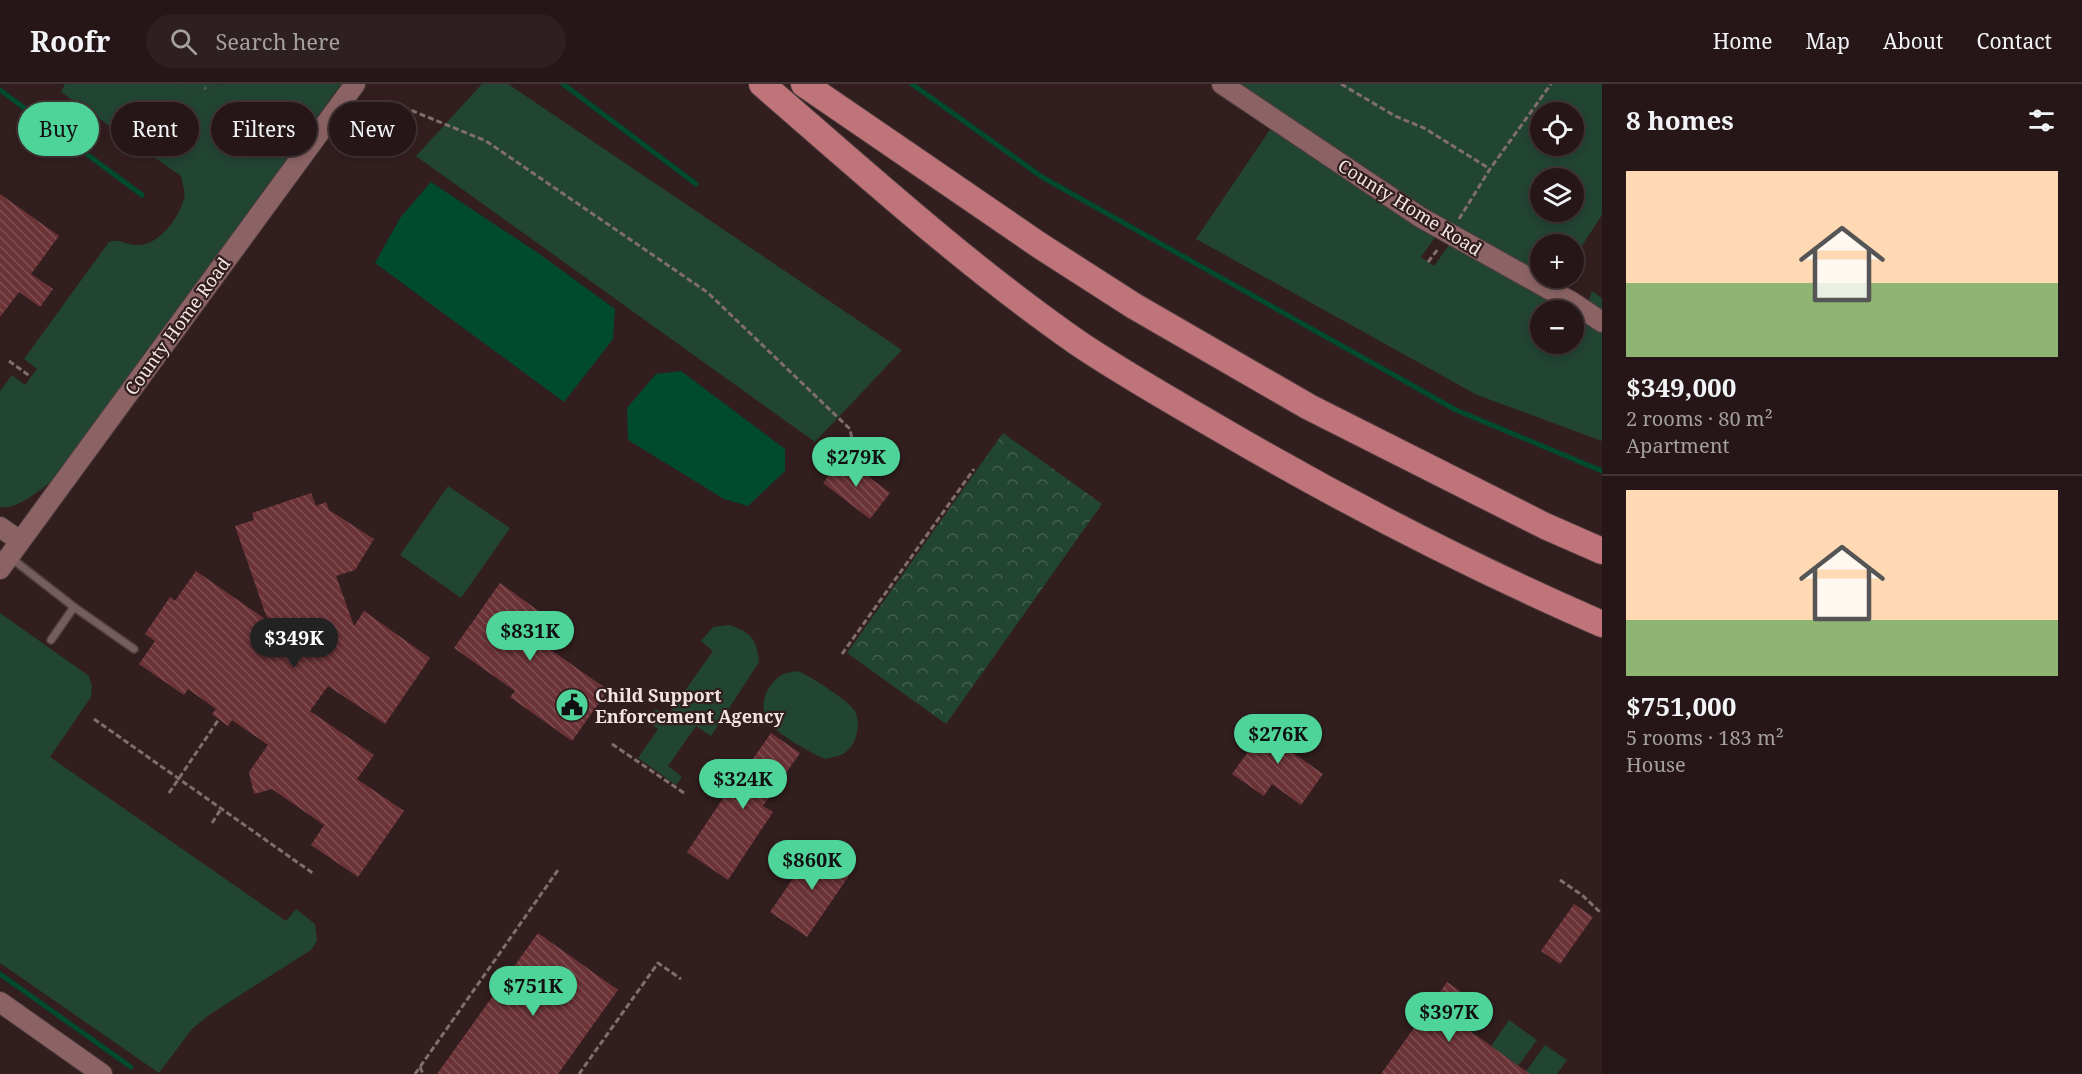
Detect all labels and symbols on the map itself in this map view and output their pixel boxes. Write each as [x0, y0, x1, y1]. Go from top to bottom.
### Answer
street label: County Home Road [1334, 153, 1486, 261]
street label: County Home Road [119, 252, 235, 400]
pin: $279K [814, 437, 898, 488]
pin: $831K [488, 611, 572, 662]
pin: $349K [252, 618, 336, 669]
place label: Child Support Enforcement Agency [595, 683, 784, 728]
public building icon: Child Support Enforcement Agency [554, 687, 590, 723]
pin: $276K [1236, 714, 1320, 765]
pin: $324K [701, 759, 785, 810]
pin: $860K [770, 840, 854, 891]
pin: $751K [491, 966, 575, 1017]
pin: $397K [1407, 992, 1491, 1043]

